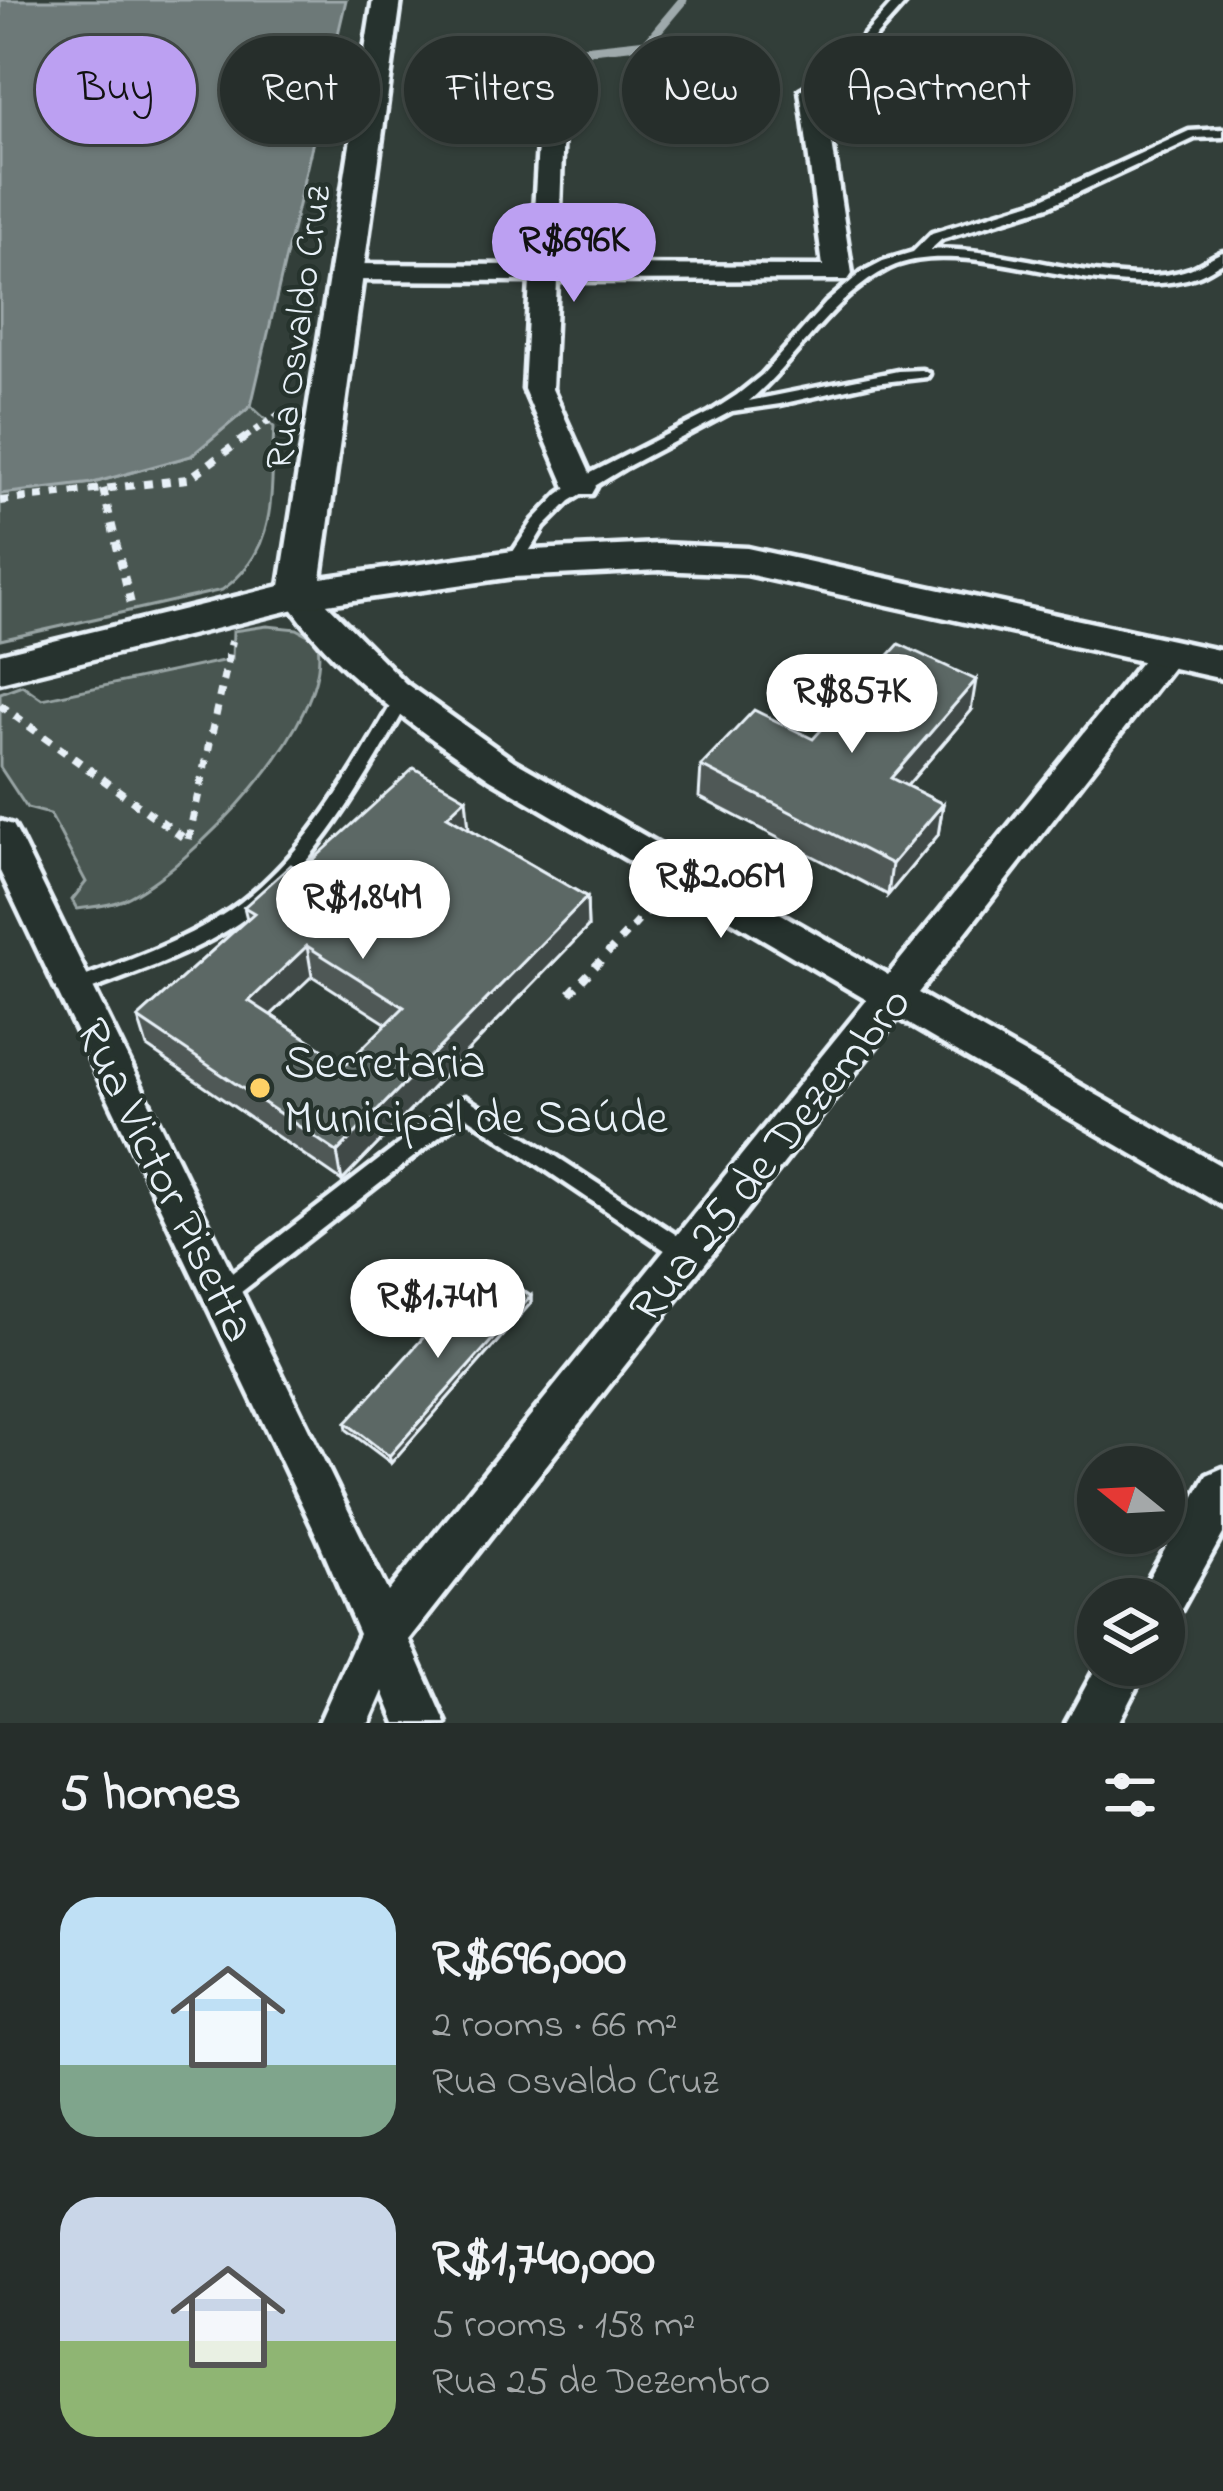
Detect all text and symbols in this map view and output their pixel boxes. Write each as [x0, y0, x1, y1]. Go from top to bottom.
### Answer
chip: Buy [36, 36, 196, 144]
chip: Rent [220, 36, 380, 144]
chip: Filters [404, 36, 598, 144]
chip: New [622, 36, 780, 144]
chip: Apartment [804, 36, 1073, 144]
street label: Rua Osvaldo Cruz [252, 181, 349, 474]
pin: R$696K [476, 203, 672, 305]
text: R$696K [519, 213, 629, 270]
pin: R$857K [754, 654, 950, 756]
text: R$857K [793, 664, 911, 721]
pin: R$2.06M [610, 839, 832, 941]
text: R$2.06M [656, 849, 786, 906]
pin: R$1.84M [252, 860, 474, 962]
text: R$1.84M [303, 870, 423, 927]
street label: Rua 25 de Dezembro [614, 972, 930, 1340]
street label: Rua Victor Pisetta [55, 1008, 272, 1355]
place label: Secretaria Municipal de Saúde [284, 1030, 668, 1155]
marker: Secretaria Municipal de Saúde [247, 1075, 273, 1101]
pin: R$1.74M [327, 1259, 549, 1361]
text: R$1.74M [377, 1269, 499, 1326]
north arrow [1077, 1446, 1185, 1554]
map controls [1077, 1446, 1185, 1686]
button: layers [1077, 1578, 1185, 1686]
text: 5 homes [60, 1758, 241, 1833]
icon: filters [1097, 1762, 1163, 1828]
text: R$696,000 [432, 1923, 626, 1998]
icon: home [156, 1945, 300, 2089]
text: 2 rooms · 66 m² [432, 1998, 678, 2055]
text: Rua Osvaldo Cruz [432, 2055, 719, 2112]
text: R$1,740,000 [432, 2223, 655, 2298]
icon: home [156, 2245, 300, 2389]
text: 5 rooms · 158 m² [432, 2298, 696, 2355]
text: Rua 25 de Dezembro [432, 2355, 770, 2412]

